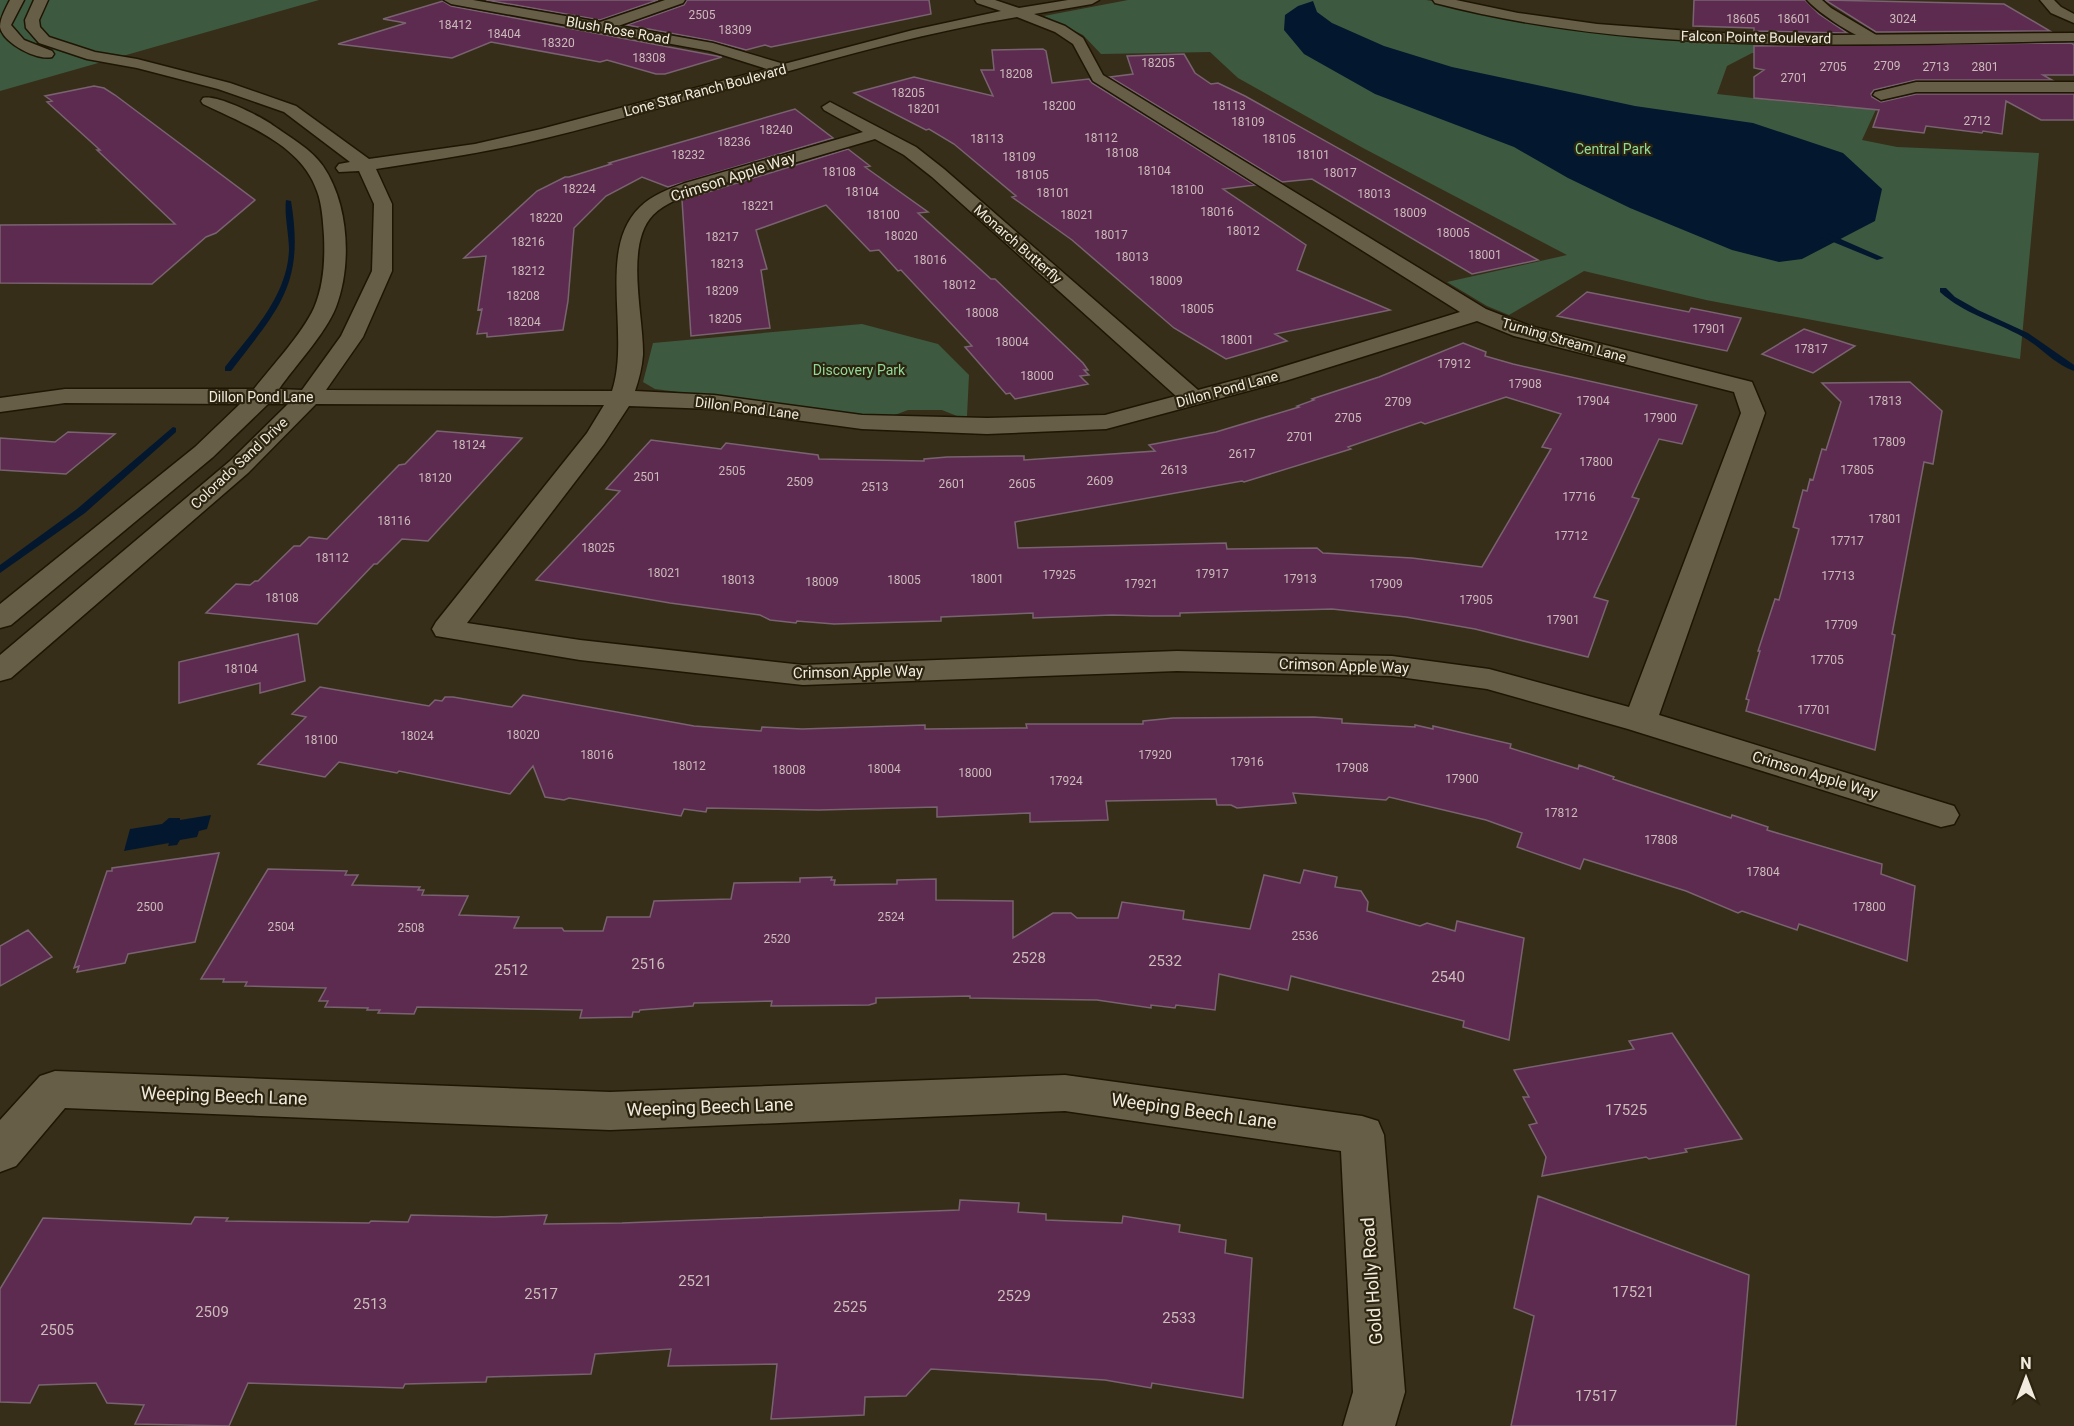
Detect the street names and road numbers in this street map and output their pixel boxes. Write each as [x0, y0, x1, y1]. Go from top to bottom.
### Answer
street label: Blush Rose Road [565, 13, 671, 47]
street label: Falcon Pointe Boulevard [1681, 28, 1831, 46]
street label: Lone Star Ranch Boulevard [622, 61, 788, 119]
street label: Crimson Apple Way [668, 148, 798, 206]
street label: Monarch Butterfly [971, 202, 1065, 287]
street label: Turning Stream Lane [1500, 315, 1628, 365]
street label: Dillon Pond Lane [1174, 368, 1280, 410]
street label: Dillon Pond Lane [209, 389, 313, 405]
street label: Dillon Pond Lane [694, 394, 800, 422]
street label: Colorado Sand Drive [187, 414, 291, 512]
street label: Crimson Apple Way [1279, 655, 1409, 677]
street label: Crimson Apple Way [793, 662, 923, 682]
street label: Crimson Apple Way [1750, 747, 1880, 803]
street label: Weeping Beech Lane [140, 1082, 308, 1109]
street label: Weeping Beech Lane [1110, 1088, 1278, 1133]
street label: Weeping Beech Lane [626, 1093, 794, 1120]
street label: Gold Holly Road [1357, 1217, 1386, 1345]

